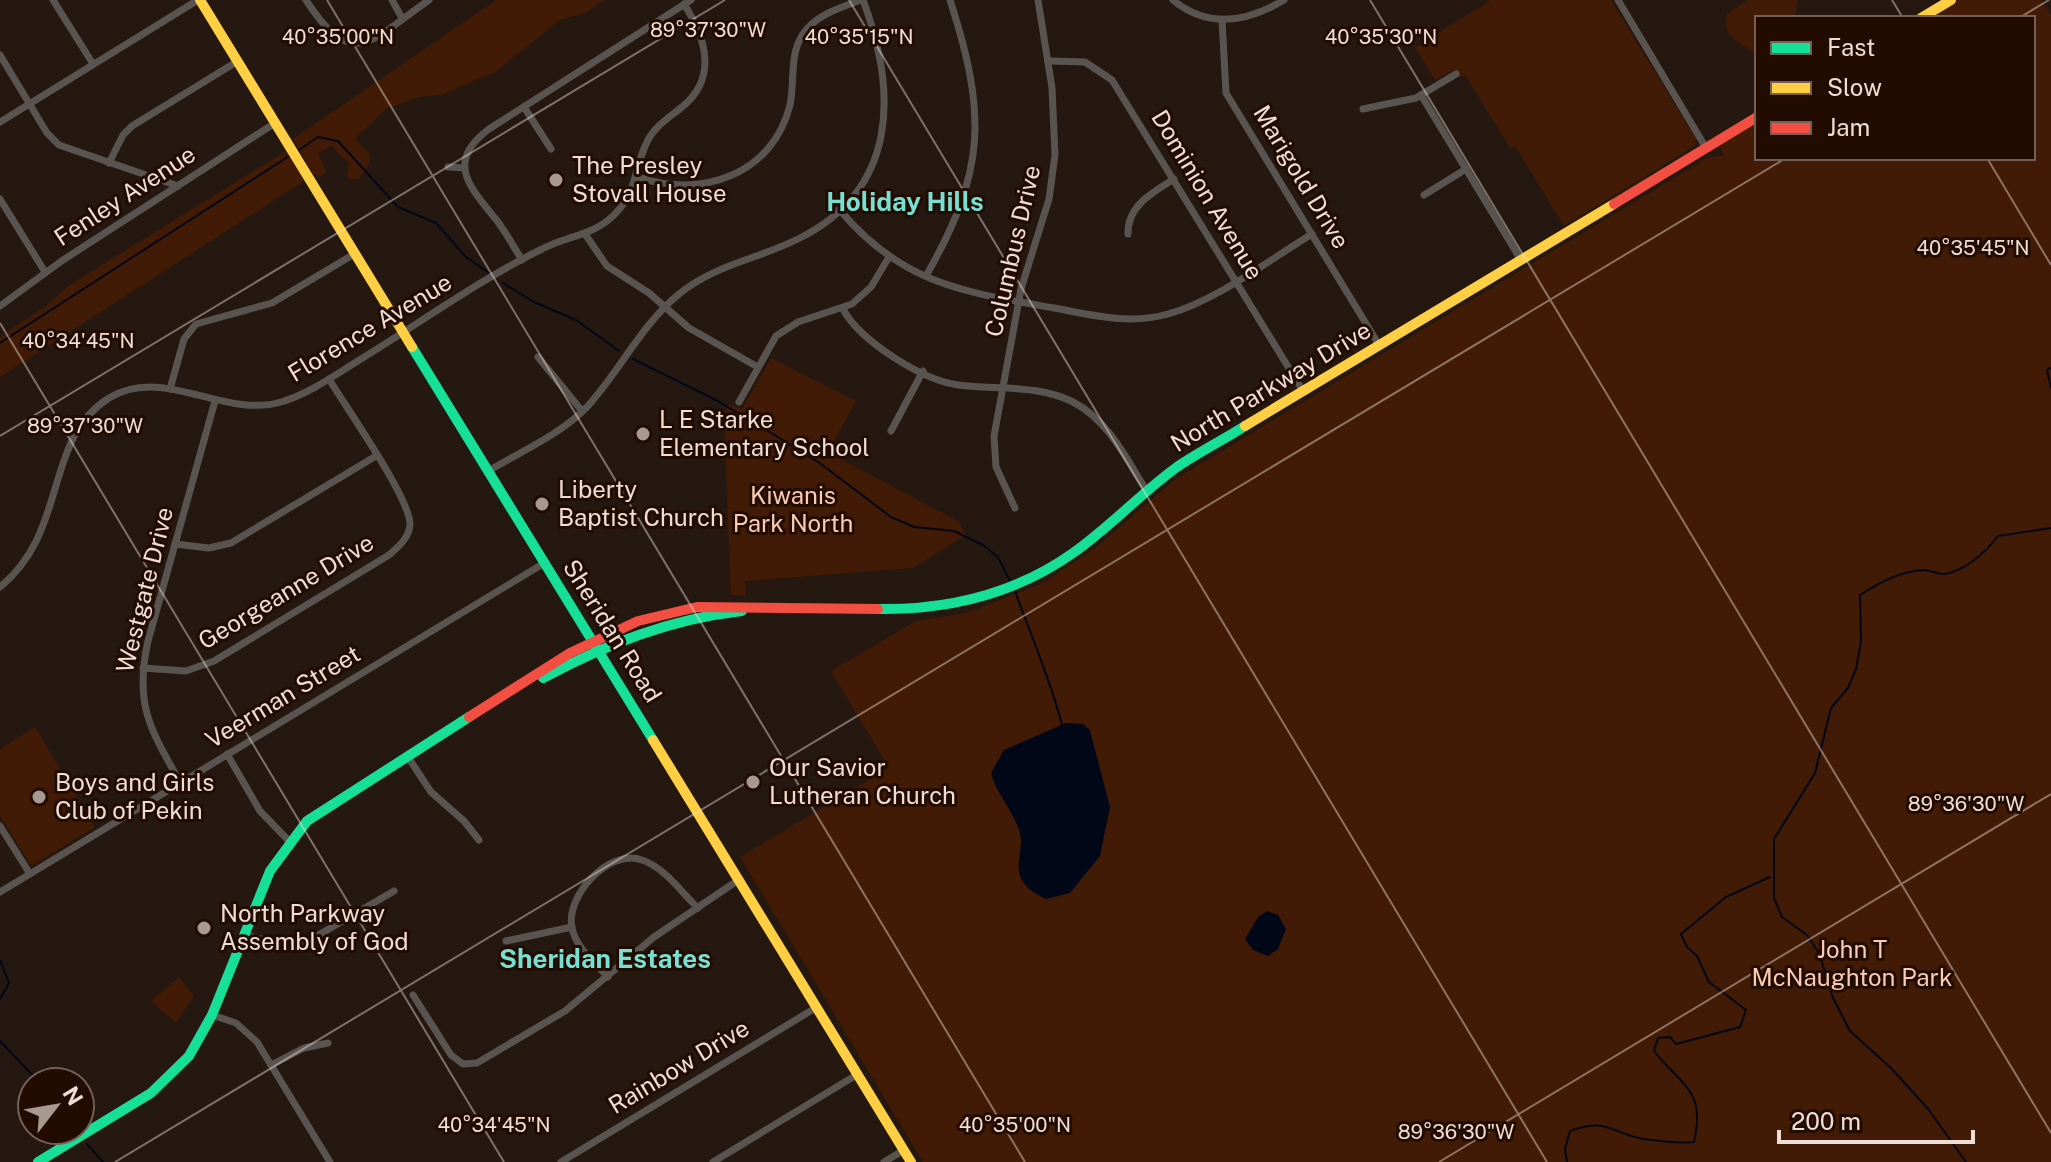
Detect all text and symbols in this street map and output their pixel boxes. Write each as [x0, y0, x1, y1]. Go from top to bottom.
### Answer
legend [1755, 16, 2035, 160]
text: 89°37'30"W [650, 18, 766, 42]
text: 40°35'00"N [282, 25, 394, 49]
text: 40°35'15"N [805, 25, 913, 49]
text: 40°35'30"N [1325, 25, 1437, 49]
text: Fast [1827, 33, 1875, 61]
text: Slow [1827, 73, 1882, 101]
street label: Marigold Drive [1248, 100, 1356, 253]
street label: Dominion Avenue [1146, 105, 1269, 284]
text: Jam [1827, 113, 1870, 141]
street label: Fenley Avenue [49, 139, 200, 251]
place label: The Presley Stovall House [572, 151, 726, 207]
street label: Columbus Drive [979, 162, 1045, 339]
marker: The Presley Stovall House [547, 171, 565, 189]
district label: Holiday Hills [826, 186, 984, 217]
text: 40°35'45"N [1916, 236, 2030, 260]
street label: Florence Avenue [283, 267, 456, 387]
street label: North Parkway Drive [1165, 315, 1376, 457]
text: 40°34'45"N [22, 329, 134, 353]
place label: L E Starke Elementary School [659, 405, 870, 461]
text: 89°37'30"W [27, 414, 143, 438]
marker: L E Starke Elementary School [634, 425, 652, 443]
place label: Liberty Baptist Church [558, 475, 724, 531]
park label: Kiwanis Park North [733, 481, 853, 537]
marker: Liberty Baptist Church [533, 495, 551, 513]
street label: Westgate Drive [110, 504, 178, 676]
street label: Georgeanne Drive [193, 528, 378, 654]
street label: Sheridan Road [558, 554, 668, 707]
street label: Veerman Street [200, 639, 365, 753]
place label: Our Savior Lutheran Church [769, 753, 956, 809]
place label: Boys and Girls Club of Pekin [55, 768, 214, 824]
marker: Our Savior Lutheran Church [744, 773, 762, 791]
marker: Boys and Girls Club of Pekin [30, 788, 48, 806]
text: 89°36'30"W [1908, 792, 2024, 816]
place label: North Parkway Assembly of God [220, 899, 409, 955]
marker: North Parkway Assembly of God [195, 919, 213, 937]
park label: John T McNaughton Park [1752, 935, 1952, 991]
district label: Sheridan Estates [499, 943, 711, 974]
street label: Rainbow Drive [603, 1013, 754, 1119]
north arrow [16, 1066, 96, 1146]
text: N [58, 1082, 89, 1110]
scale bar [1779, 1094, 1973, 1144]
text: 200 m [1791, 1107, 1861, 1135]
text: 40°34'45"N [438, 1113, 550, 1137]
text: 40°35'00"N [959, 1113, 1071, 1137]
text: 89°36'30"W [1398, 1120, 1514, 1144]

